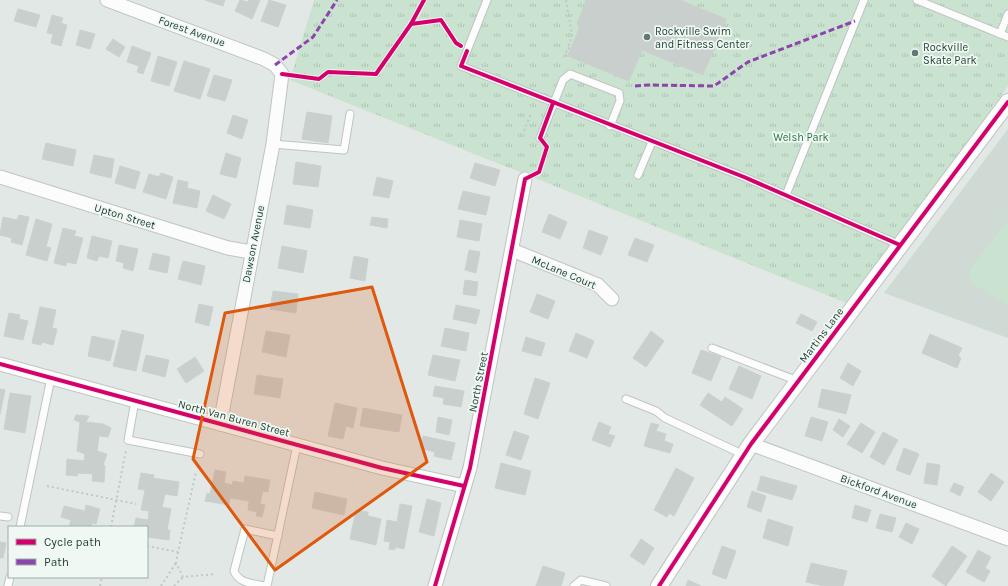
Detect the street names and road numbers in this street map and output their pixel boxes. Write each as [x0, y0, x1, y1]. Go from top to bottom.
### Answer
street label: Forest Avenue [157, 13, 227, 50]
street label: Upton Street [93, 201, 157, 232]
street label: Dawson Avenue [240, 204, 267, 284]
street label: McLane Court [530, 253, 598, 292]
street label: Martins Lane [797, 305, 846, 365]
street label: North Street [466, 351, 491, 413]
street label: North Van Buren Street [177, 397, 291, 440]
street label: Bickford Avenue [839, 472, 919, 512]

